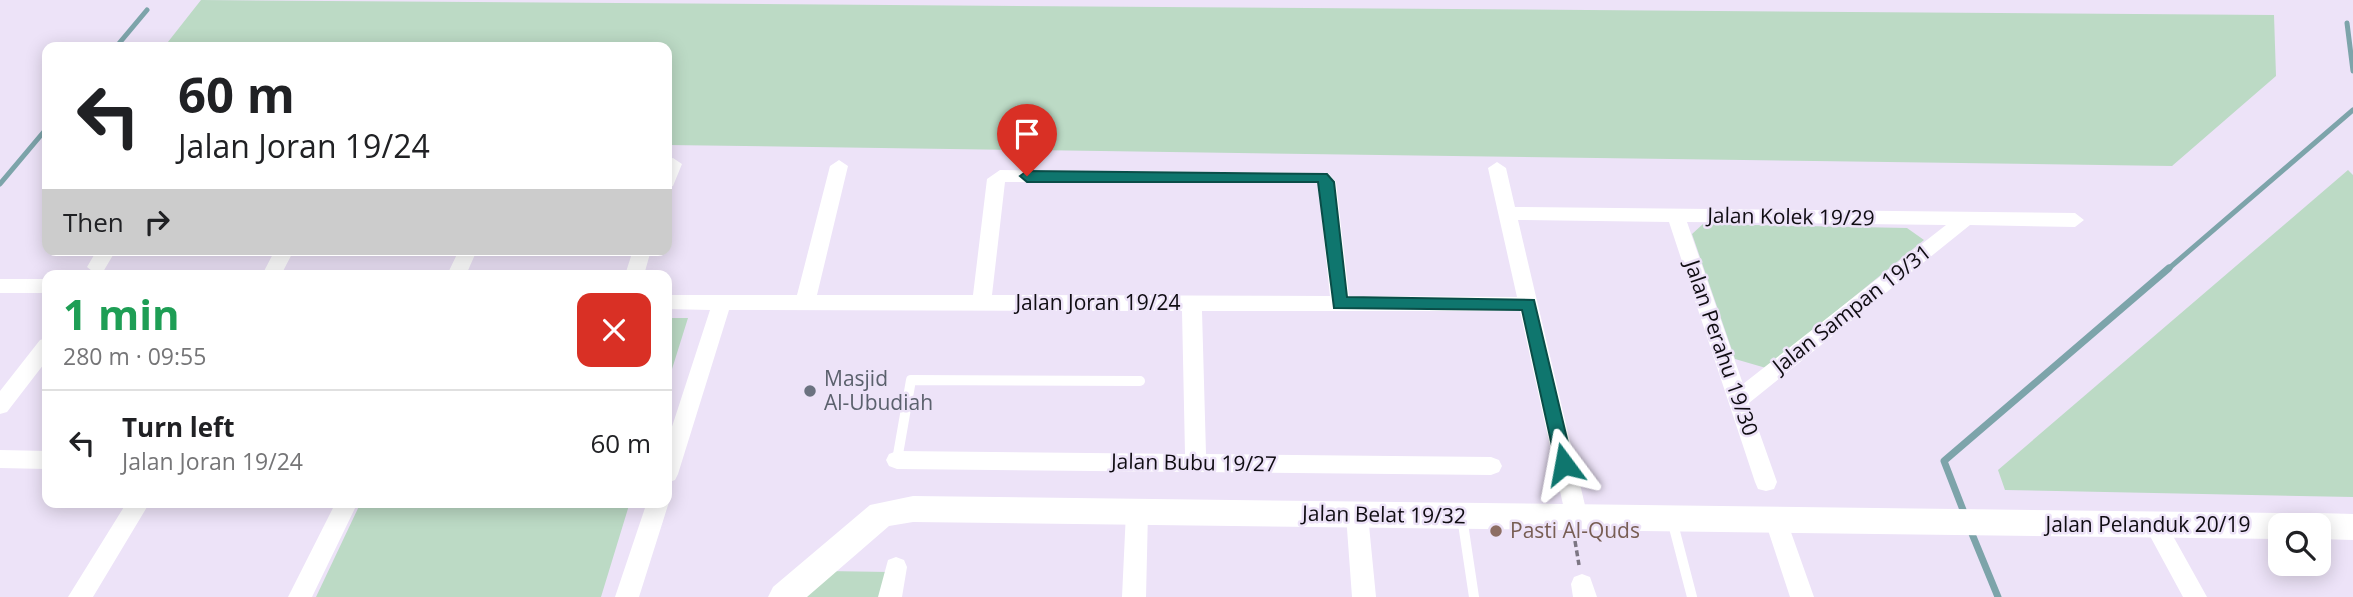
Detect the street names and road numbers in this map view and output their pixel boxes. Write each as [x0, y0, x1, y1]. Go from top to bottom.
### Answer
street label: Jalan Kolek 19/29 [1705, 201, 1875, 231]
street label: Jalan Sampan 19/31 [1765, 238, 1936, 380]
street label: Jalan Perahu 19/30 [1678, 254, 1765, 439]
street label: Jalan Joran 19/24 [1013, 288, 1181, 316]
street label: Jalan Bubu 19/27 [1109, 447, 1277, 477]
street label: Jalan Belat 19/32 [1300, 499, 1466, 529]
street label: Jalan Pelanduk 20/19 [2044, 510, 2250, 538]

